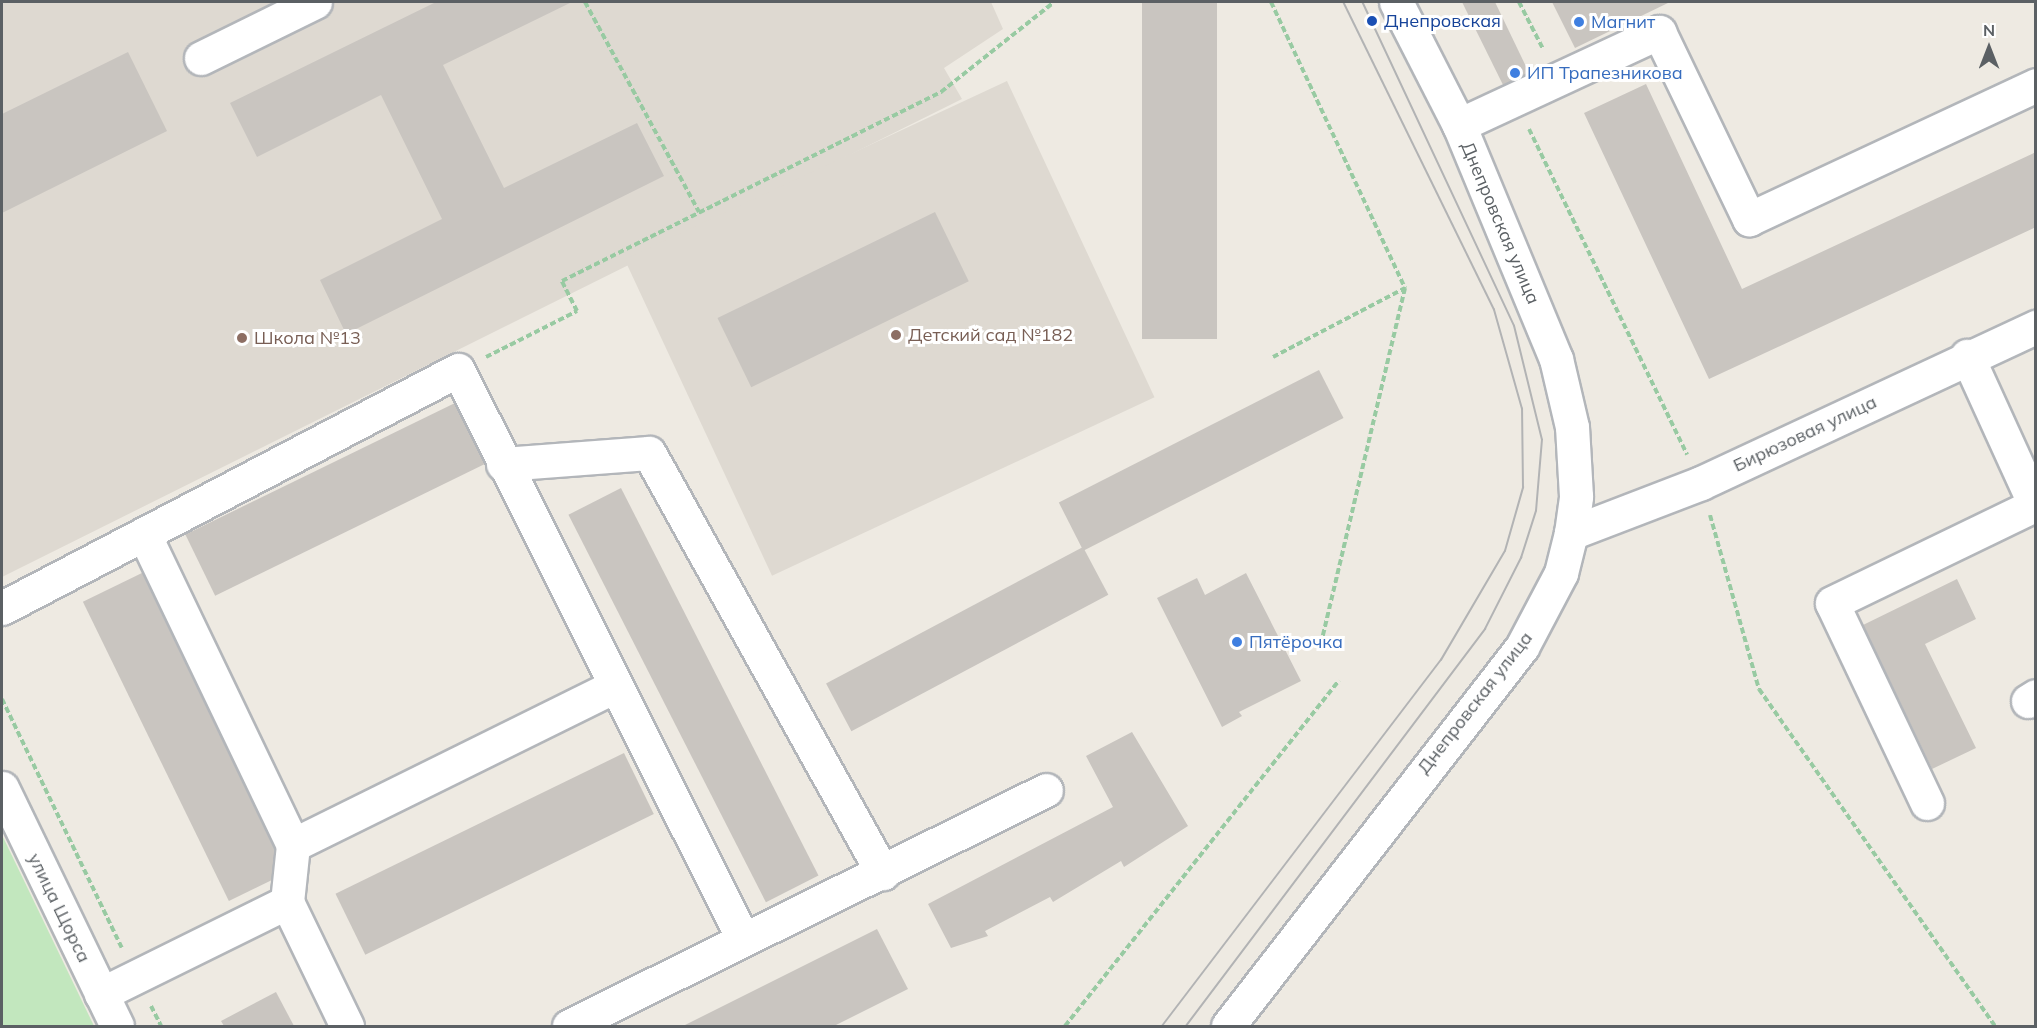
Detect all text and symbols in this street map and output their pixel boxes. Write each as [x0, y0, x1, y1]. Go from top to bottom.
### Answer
place label: Днепровская [1384, 10, 1501, 32]
place label: Магнит [1591, 11, 1655, 33]
marker: Днепровская [1365, 14, 1379, 28]
marker: Магнит [1572, 15, 1586, 29]
north arrow [1959, 18, 2019, 78]
text: N [1983, 20, 1995, 40]
place label: ИП Трапезникова [1527, 62, 1683, 84]
marker: ИП Трапезникова [1508, 66, 1522, 80]
street label: Днепровская улица [1456, 139, 1544, 307]
place label: Детский сад №182 [908, 324, 1073, 346]
place label: Школа №13 [254, 327, 361, 349]
marker: Детский сад №182 [889, 328, 903, 342]
marker: Школа №13 [235, 331, 249, 345]
street label: Бирюзовая улица [1730, 391, 1880, 477]
street label: Днепровская улица [1413, 628, 1537, 778]
place label: Пятёрочка [1249, 631, 1343, 653]
marker: Пятёрочка [1230, 635, 1244, 649]
street label: улица Щорса [23, 850, 95, 966]

